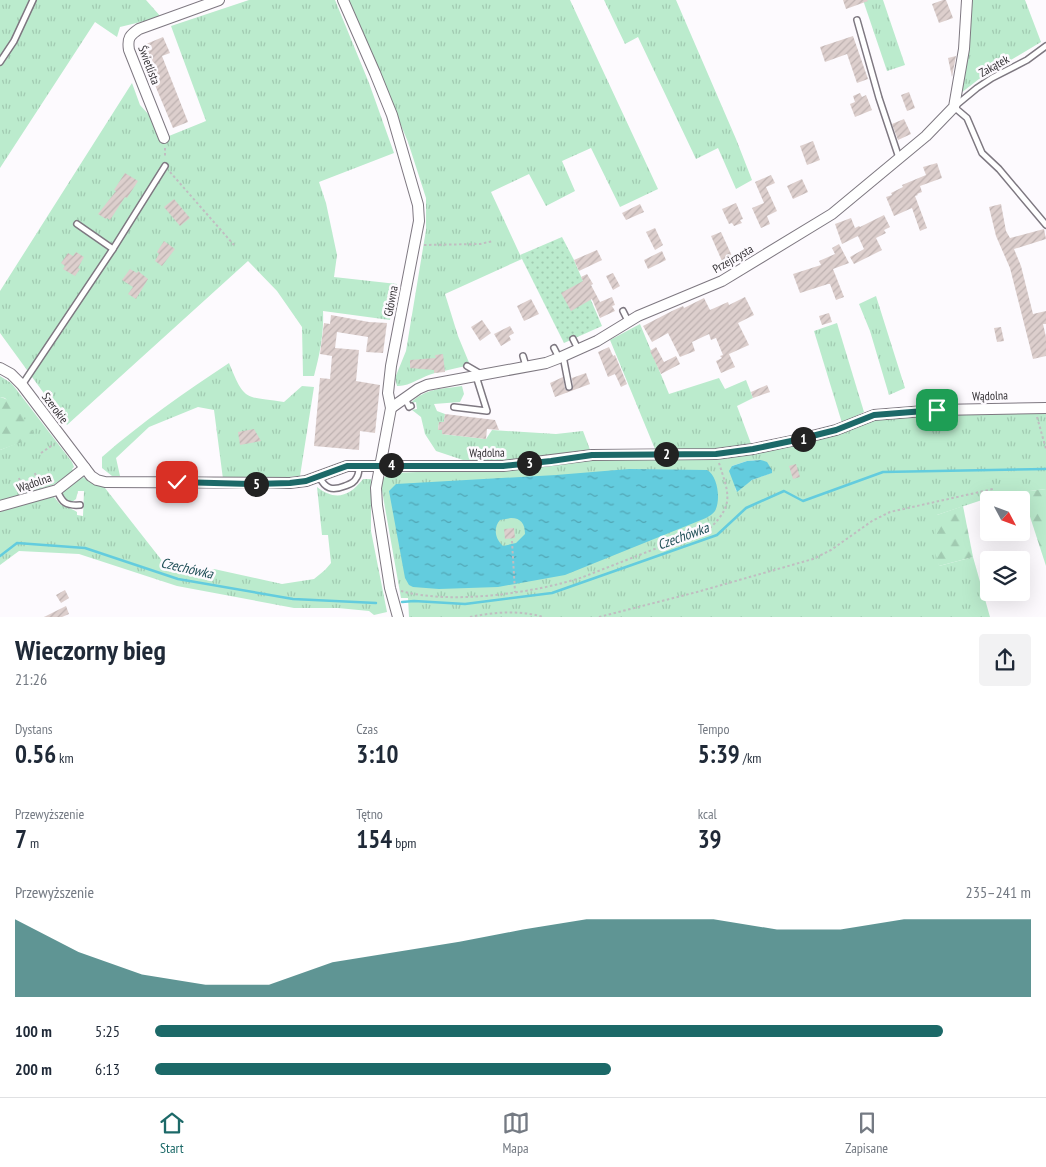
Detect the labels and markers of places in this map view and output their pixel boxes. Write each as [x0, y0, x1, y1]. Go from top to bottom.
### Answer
pin [916, 389, 958, 431]
pin: 1 [790, 426, 816, 452]
pin: 2 [654, 442, 678, 466]
pin: 3 [516, 450, 542, 476]
pin: 4 [378, 452, 404, 478]
pin [156, 461, 198, 503]
pin: 5 [244, 472, 268, 496]

